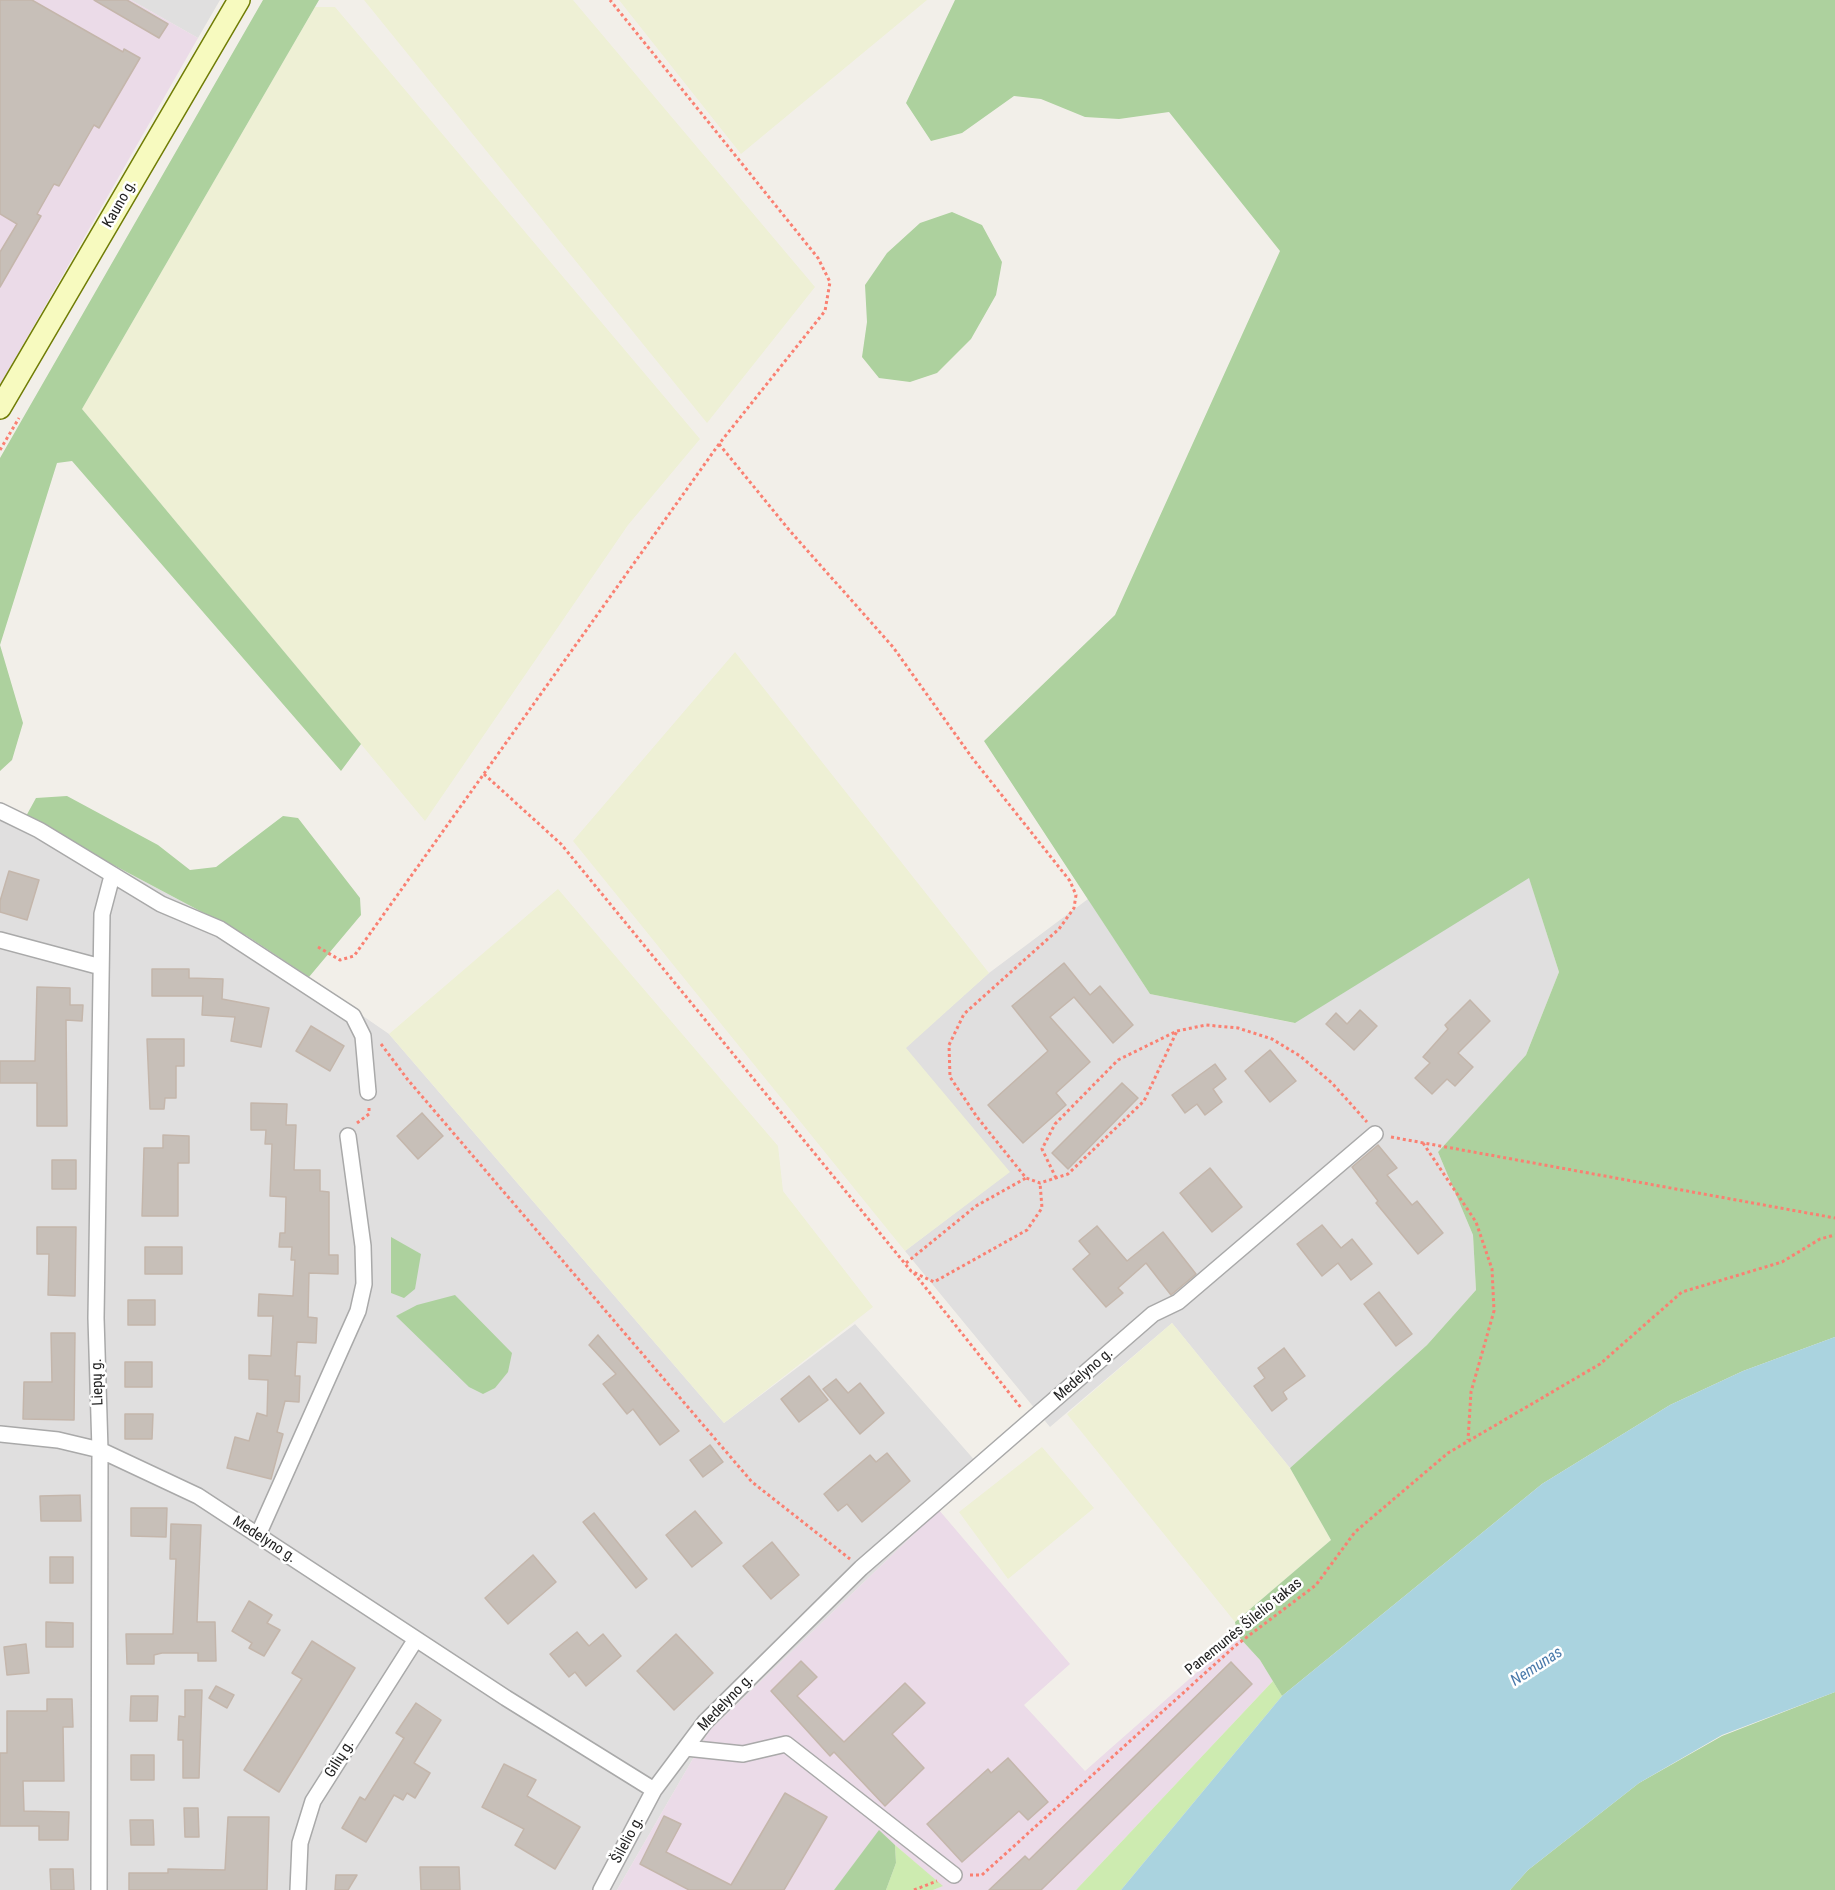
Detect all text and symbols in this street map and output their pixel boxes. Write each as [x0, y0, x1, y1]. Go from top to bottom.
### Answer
street label: Kauno g. [99, 177, 141, 231]
street label: Medelyno g. [1051, 1345, 1117, 1405]
street label: Liepų g. [88, 1358, 108, 1406]
street label: Medelyno g. [229, 1513, 299, 1567]
street label: Panemunės Šilelio takas [1182, 1574, 1306, 1680]
water label: Nemunas [1507, 1643, 1567, 1691]
street label: Medelyno g. [694, 1671, 758, 1735]
street label: Gilių g. [321, 1737, 359, 1781]
street label: Šilelio g. [608, 1813, 648, 1867]

